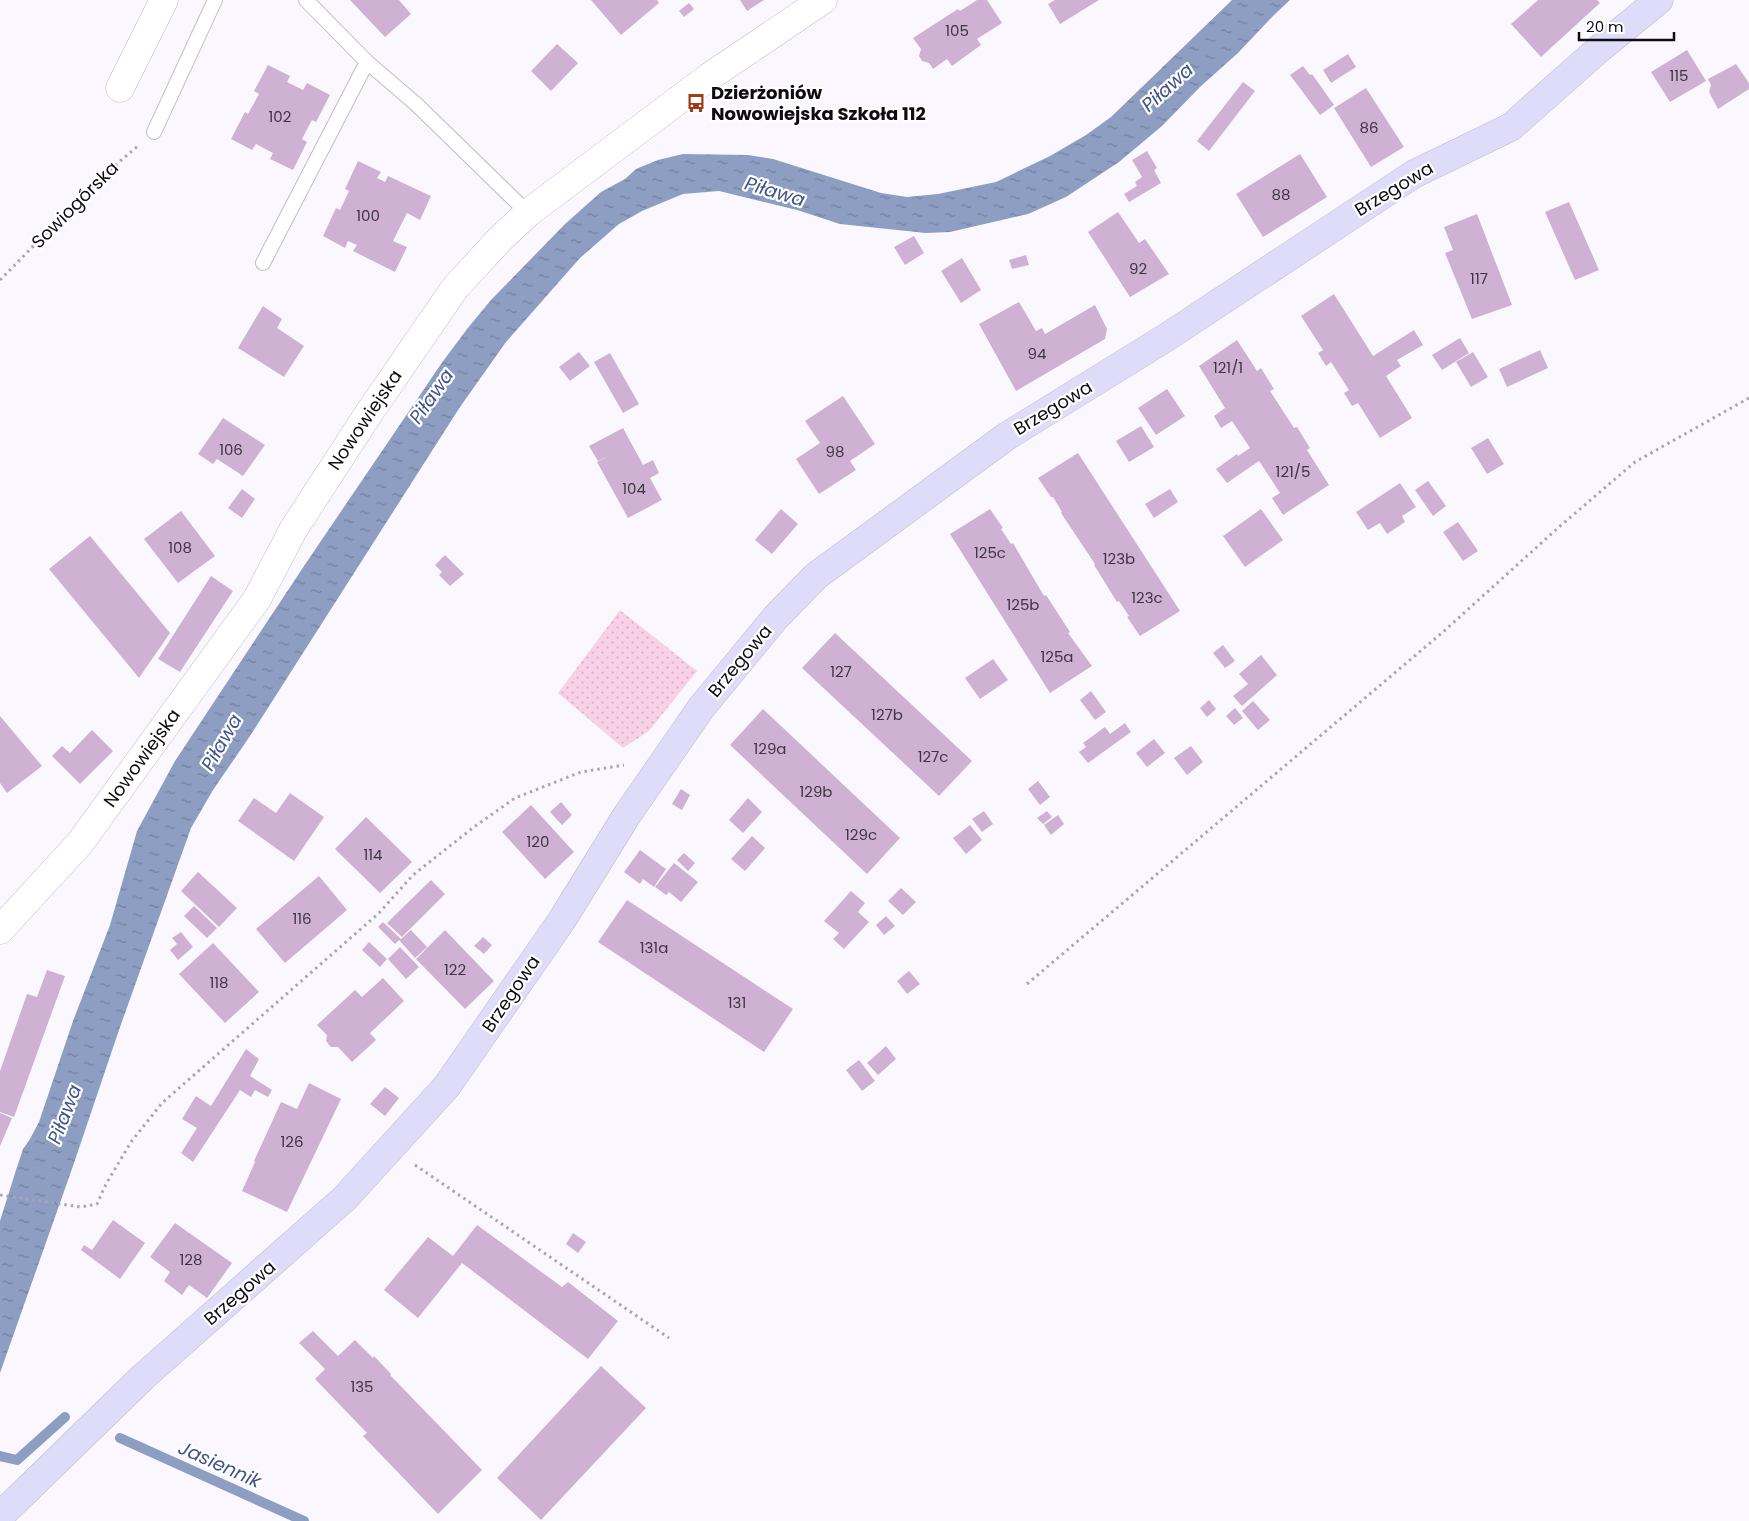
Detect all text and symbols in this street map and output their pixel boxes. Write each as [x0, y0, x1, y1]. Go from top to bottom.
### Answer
scale bar [1579, 10, 1674, 42]
text: 20 m [1586, 16, 1624, 37]
house number: 105 [945, 20, 969, 41]
water label: Piława [1135, 57, 1199, 118]
house number: 115 [1669, 65, 1689, 86]
place label: Dzierżoniów Nowowiejska Szkoła 112 [711, 80, 926, 126]
bus stop icon: Dzierżoniów Nowowiejska Szkoła 112 [685, 92, 707, 114]
house number: 102 [269, 106, 291, 127]
house number: 86 [1360, 117, 1379, 138]
street label: Sowiogórska [25, 155, 124, 254]
street label: Brzegowa [1350, 155, 1438, 222]
water label: Piława [741, 170, 808, 213]
house number: 88 [1272, 184, 1290, 205]
house number: 100 [356, 205, 380, 226]
house number: 92 [1129, 258, 1147, 279]
house number: 117 [1470, 268, 1488, 289]
house number: 94 [1028, 343, 1046, 364]
house number: 121/1 [1213, 357, 1243, 378]
water label: Piława [403, 363, 460, 429]
street label: Nowowiejska [322, 365, 407, 475]
street label: Brzegowa [1009, 374, 1097, 441]
house number: 106 [219, 439, 243, 460]
house number: 98 [826, 441, 844, 462]
house number: 121/5 [1276, 461, 1310, 482]
house number: 104 [622, 478, 646, 499]
house number: 108 [168, 537, 192, 558]
house number: 125c [974, 542, 1006, 563]
house number: 123b [1103, 548, 1135, 569]
house number: 123c [1131, 587, 1163, 608]
house number: 125b [1007, 594, 1040, 615]
street label: Brzegowa [702, 619, 777, 702]
house number: 125a [1041, 646, 1074, 667]
house number: 127 [830, 661, 852, 682]
street label: Nowowiejska [97, 703, 186, 812]
house number: 127b [871, 704, 903, 725]
water label: Piława [194, 709, 249, 776]
house number: 129a [753, 738, 787, 759]
house number: 127c [918, 746, 948, 767]
house number: 129b [799, 781, 833, 802]
house number: 129c [845, 824, 877, 845]
house number: 120 [527, 831, 549, 852]
house number: 114 [363, 844, 383, 865]
house number: 116 [292, 908, 312, 929]
house number: 131a [640, 937, 668, 958]
street label: Brzegowa [476, 950, 545, 1037]
house number: 122 [444, 959, 466, 980]
house number: 118 [209, 972, 229, 993]
house number: 131 [728, 992, 746, 1013]
water label: Piława [41, 1080, 88, 1148]
house number: 126 [281, 1131, 303, 1152]
house number: 128 [180, 1249, 202, 1270]
street label: Brzegowa [198, 1254, 281, 1331]
house number: 135 [350, 1376, 374, 1397]
water label: Jasiennik [174, 1434, 267, 1495]

